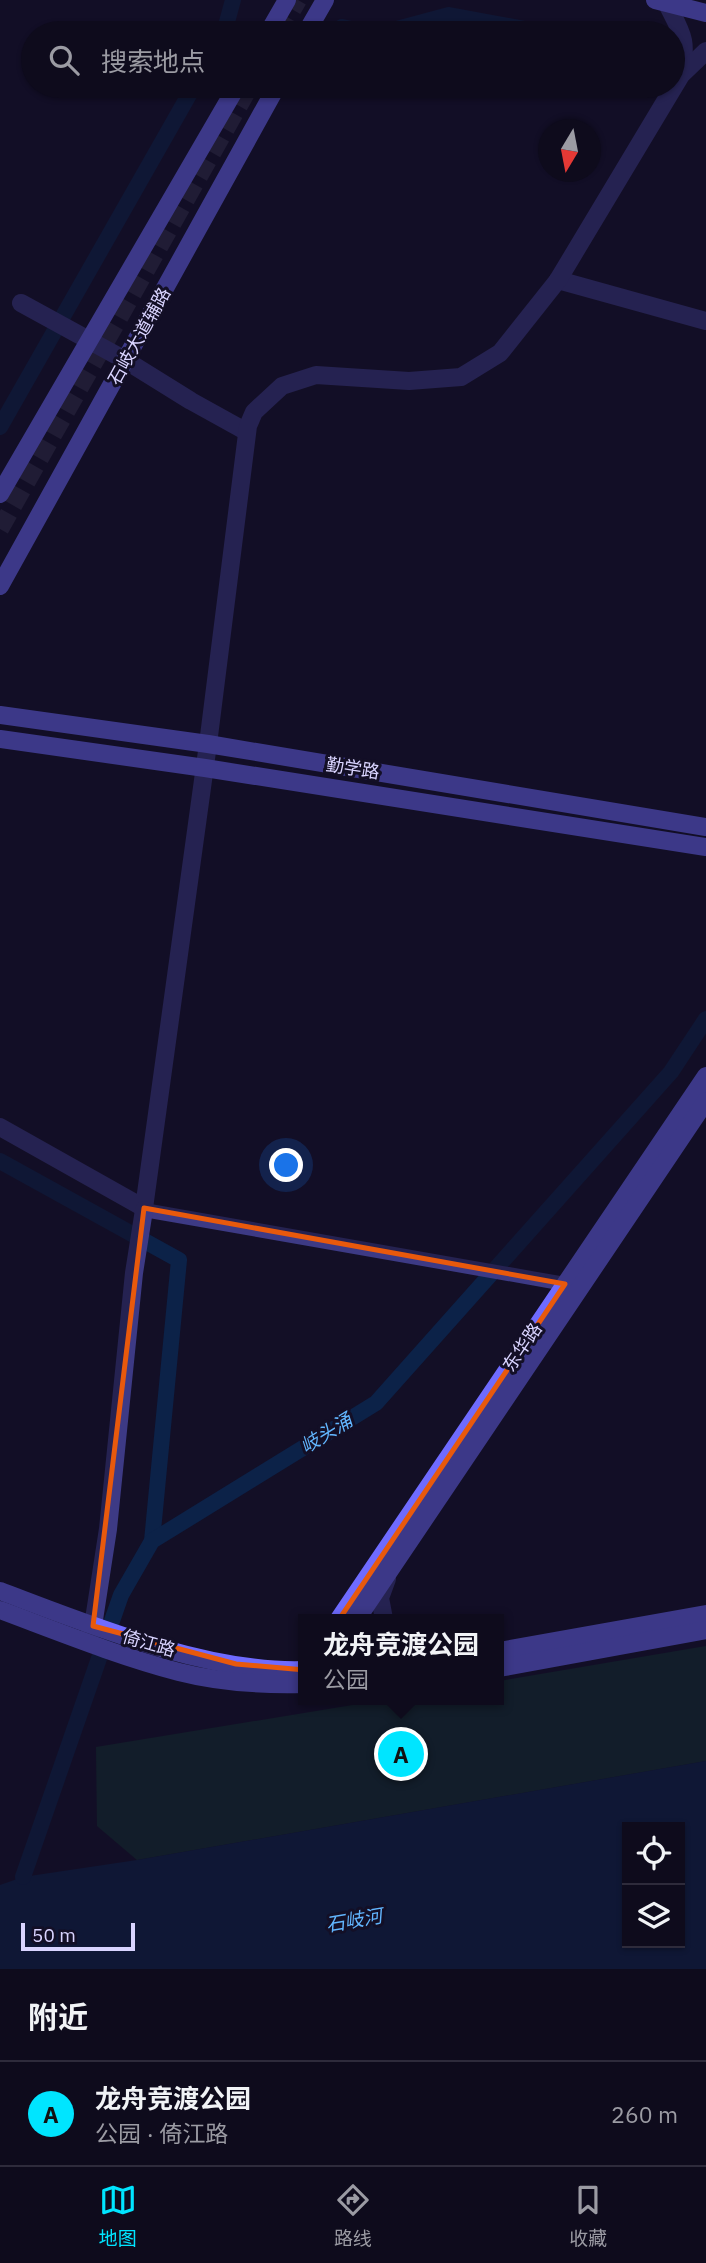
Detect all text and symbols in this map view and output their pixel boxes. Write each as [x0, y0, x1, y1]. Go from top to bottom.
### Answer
search box [21, 21, 685, 98]
icon: search [45, 41, 83, 79]
text: 搜索地点 [101, 44, 205, 78]
north arrow [538, 119, 601, 182]
street label: 石岐大道辅路 [103, 283, 175, 389]
street label: 勤学路 [325, 752, 381, 784]
your location [269, 1148, 303, 1182]
street label: 东华路 [497, 1318, 547, 1376]
water label: 岐头涌 [295, 1407, 358, 1458]
popup [298, 1614, 504, 1705]
street label: 倚江路 [120, 1625, 178, 1661]
text: 龙舟竞渡公园 [323, 1627, 479, 1661]
text: 公园 [323, 1664, 369, 1694]
pin: A [378, 1728, 424, 1780]
map controls [622, 1822, 685, 1948]
button: locate [622, 1822, 685, 1885]
button: layers [622, 1885, 685, 1948]
water label: 石岐河 [324, 1903, 388, 1937]
scale bar [21, 1920, 135, 1952]
text: 50 m [32, 1923, 76, 1947]
text: 附近 [28, 1997, 88, 2036]
text: 龙舟竞渡公园 [95, 2081, 251, 2115]
text: A [43, 2099, 59, 2129]
text: 260 m [611, 2099, 678, 2129]
text: 公园 · 倚江路 [95, 2118, 228, 2148]
tab: 地图 [99, 2181, 137, 2250]
tab: 路线 [334, 2181, 372, 2250]
tab: 收藏 [569, 2181, 607, 2250]

